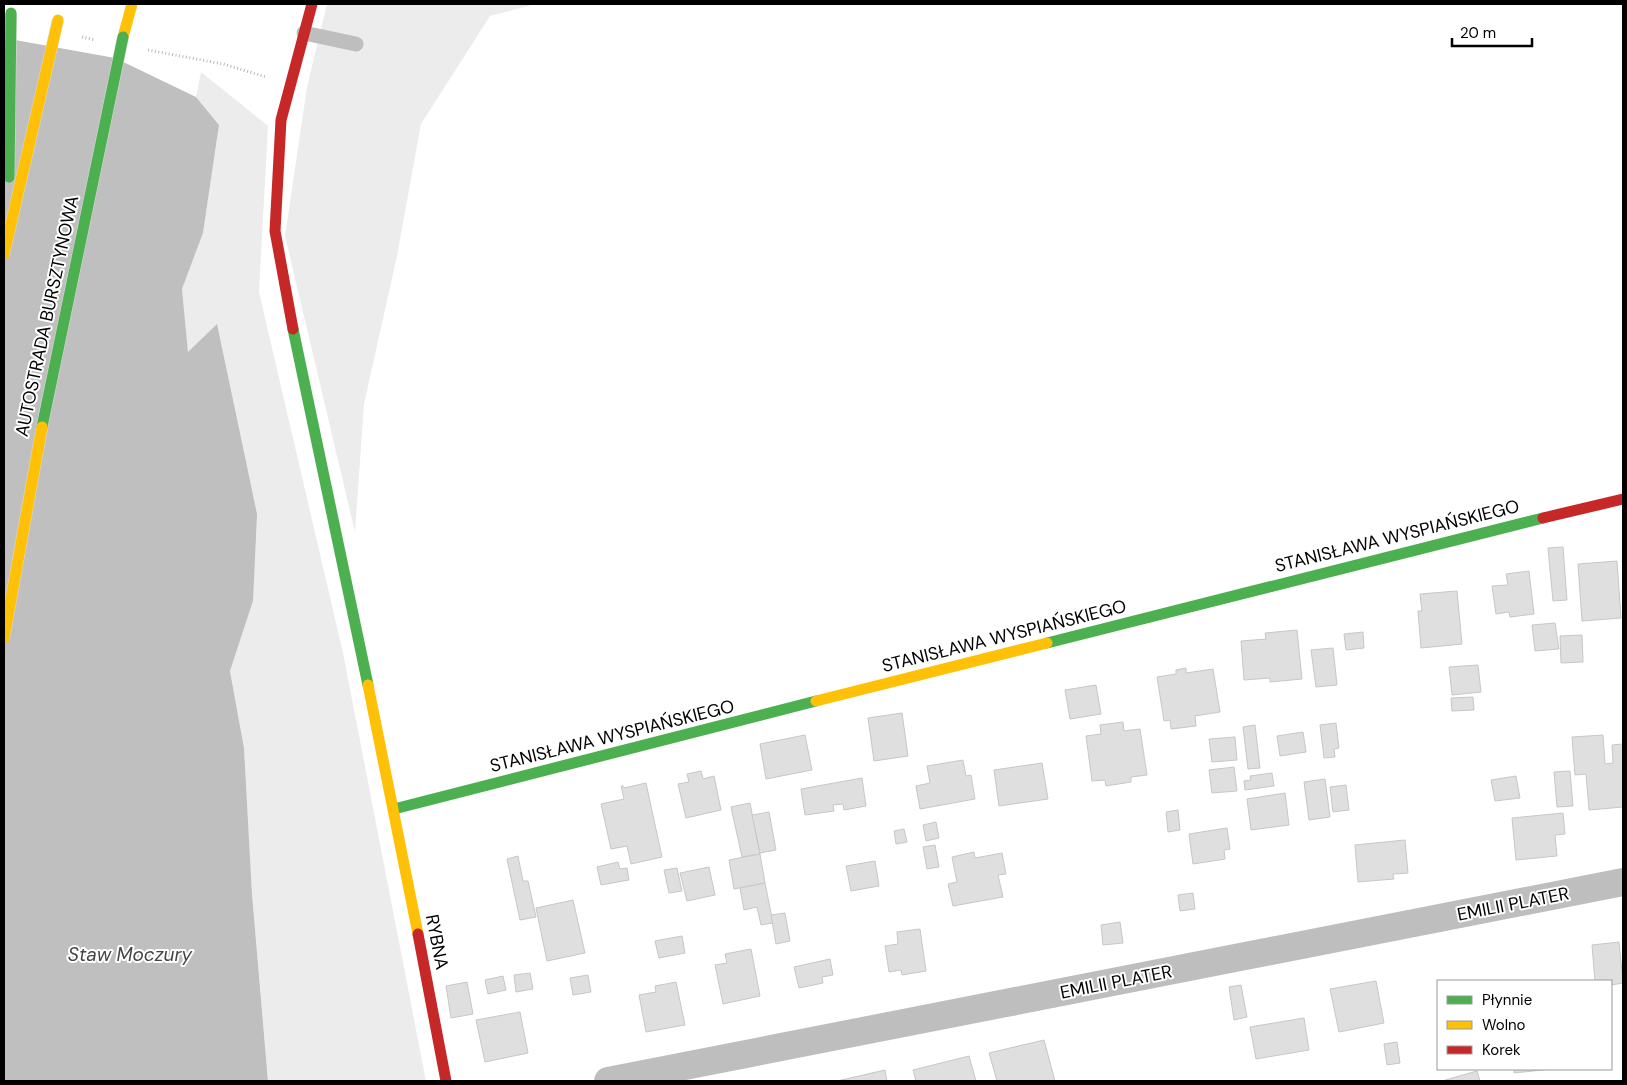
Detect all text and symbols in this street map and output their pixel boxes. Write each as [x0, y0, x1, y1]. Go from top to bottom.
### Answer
scale bar [1452, 15, 1532, 47]
text: 20 m [1460, 23, 1496, 43]
street label: AUTOSTRADA BURSZTYNOWA [10, 193, 84, 439]
street label: STANISŁAWA WYSPIAŃSKIEGO [1272, 494, 1522, 578]
street label: STANISŁAWA WYSPIAŃSKIEGO [879, 594, 1129, 678]
street label: STANISŁAWA WYSPIAŃSKIEGO [487, 694, 737, 778]
street label: EMILII PLATER [1455, 881, 1571, 927]
street label: RYBNA [420, 912, 454, 972]
water label: Staw Moczury [68, 942, 194, 967]
street label: EMILII PLATER [1058, 959, 1174, 1005]
legend [1437, 980, 1612, 1070]
text: Płynnie [1482, 990, 1532, 1010]
text: Wolno [1482, 1015, 1526, 1035]
text: Korek [1482, 1040, 1521, 1060]

